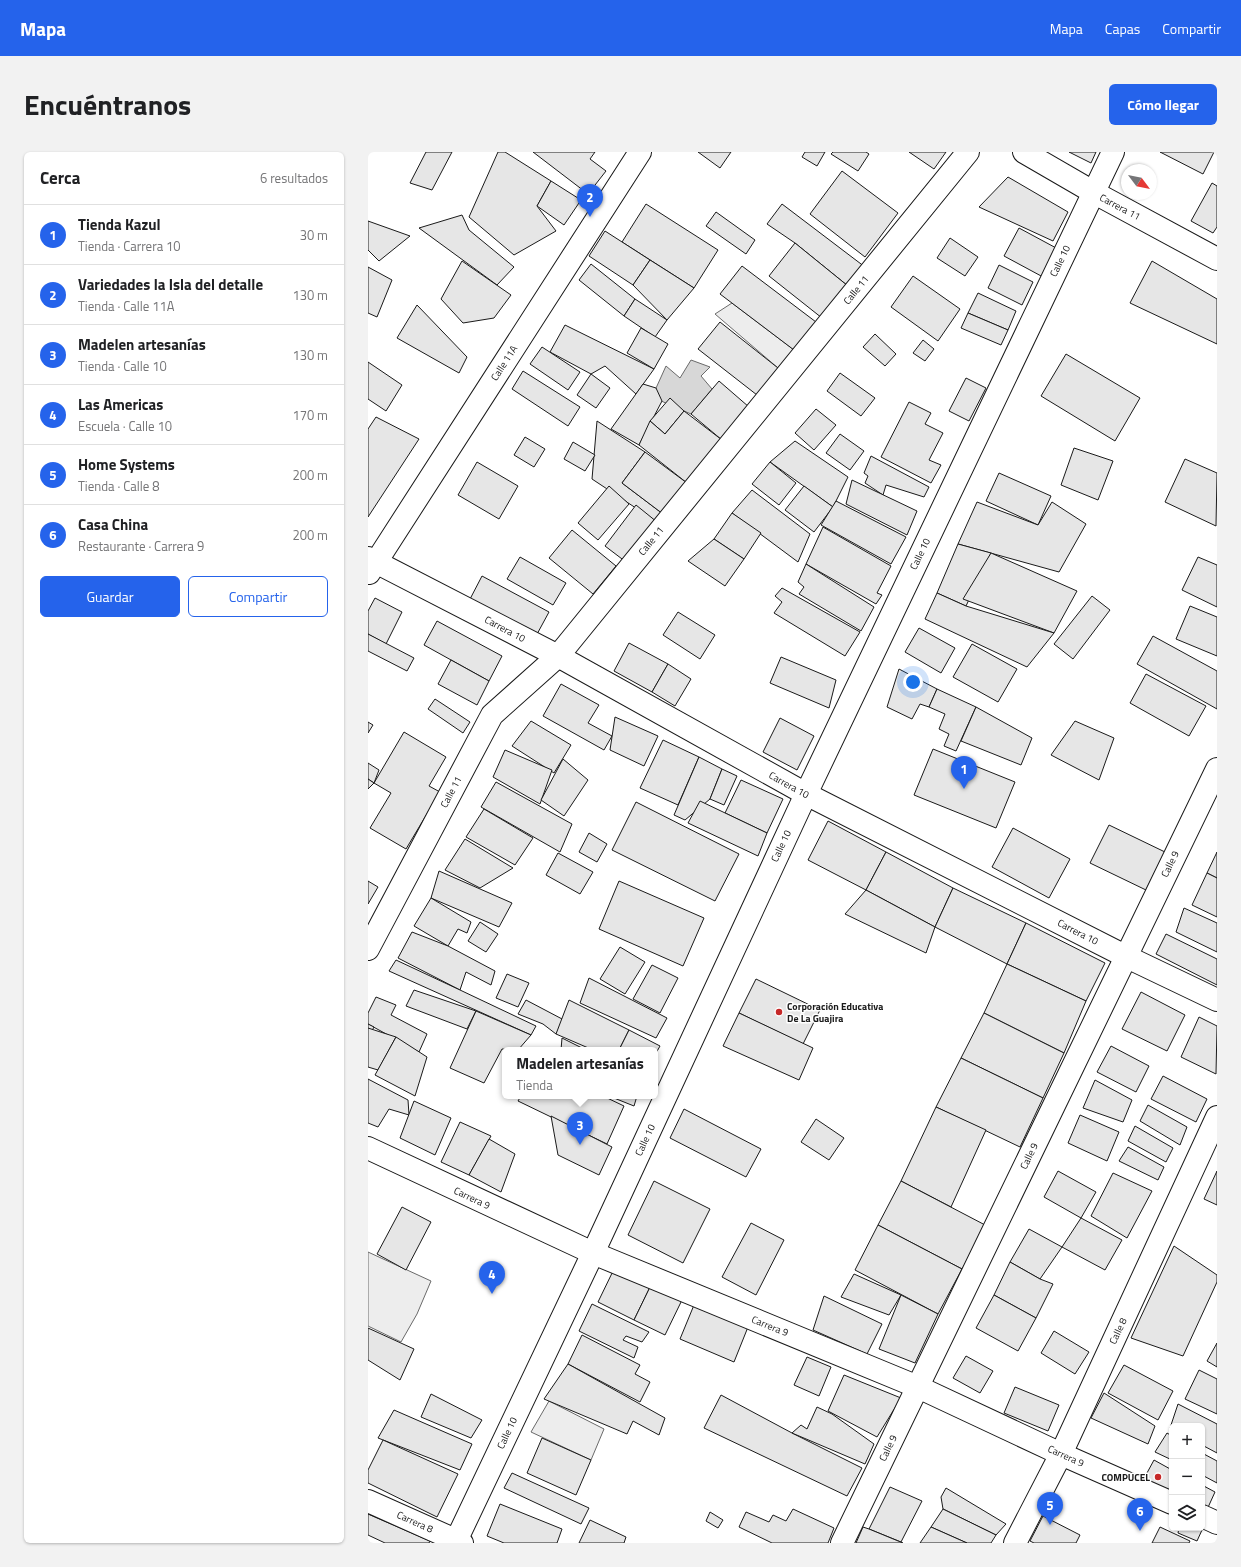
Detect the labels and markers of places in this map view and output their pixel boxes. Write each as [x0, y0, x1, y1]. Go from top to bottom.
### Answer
pin: 2 [577, 184, 603, 217]
pin: 1 [951, 756, 977, 789]
place label: Corporación Educativa De La Guajira [787, 999, 883, 1026]
marker: Corporación Educativa De La Guajira [774, 1007, 784, 1017]
pin: 3 [567, 1112, 593, 1145]
pin: 4 [479, 1261, 505, 1294]
place label: COMPUCEL [1101, 1470, 1150, 1485]
marker: COMPUCEL [1153, 1472, 1163, 1482]
pin: 5 [1037, 1492, 1063, 1525]
pin: 6 [1127, 1498, 1153, 1531]

